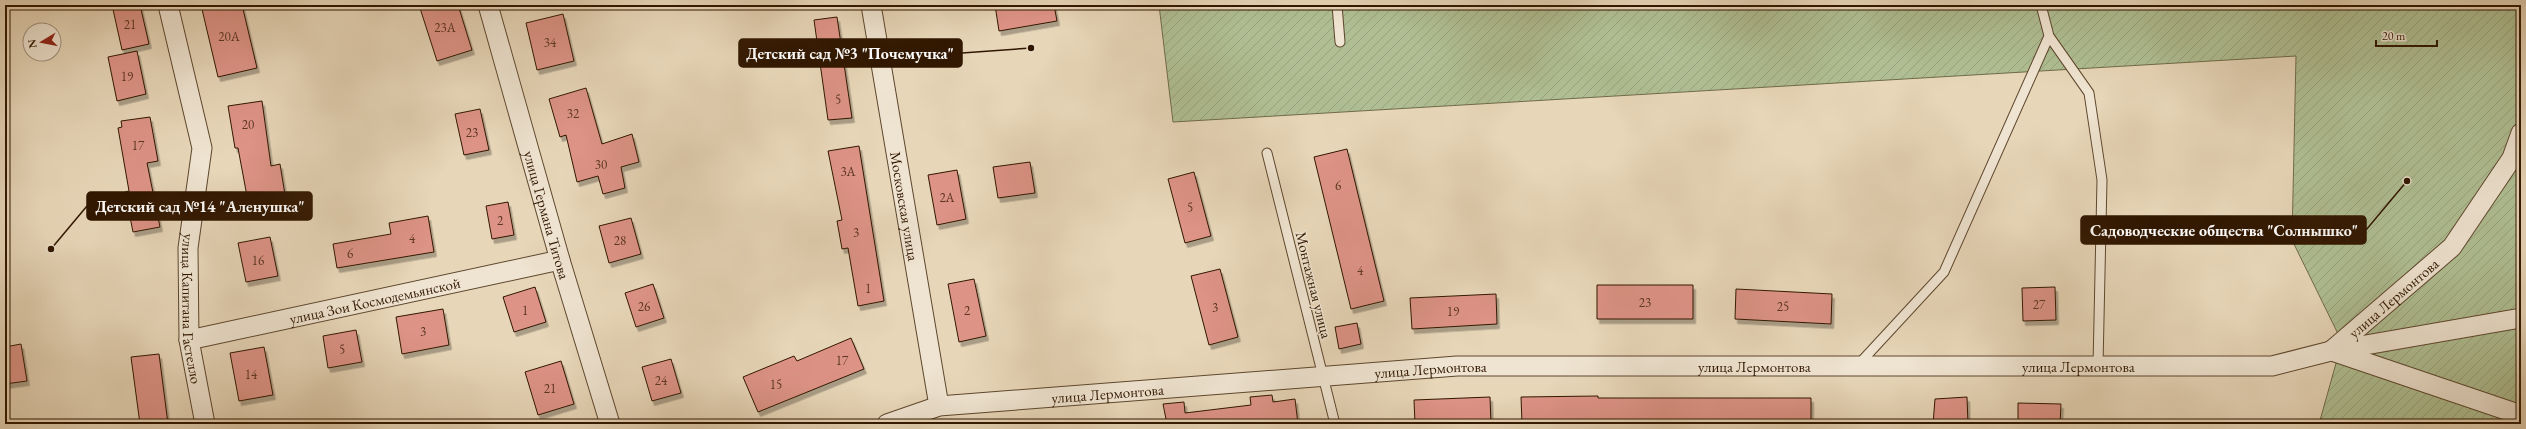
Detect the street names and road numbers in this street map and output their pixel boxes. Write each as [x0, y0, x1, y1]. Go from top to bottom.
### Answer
street label: улица Германа Титова [520, 148, 575, 281]
street label: Московская улица [886, 150, 924, 262]
street label: Монтажная улица [1292, 230, 1336, 340]
street label: улица Капитана Гастелло [178, 233, 207, 385]
street label: улица Лермонтова [2344, 254, 2442, 342]
street label: улица Зои Космодемьянской [287, 272, 462, 328]
street label: улица Лермонтова [1374, 356, 1487, 382]
street label: улица Лермонтова [1698, 357, 1811, 376]
street label: улица Лермонтова [2022, 357, 2135, 376]
street label: улица Лермонтова [1050, 379, 1164, 407]

